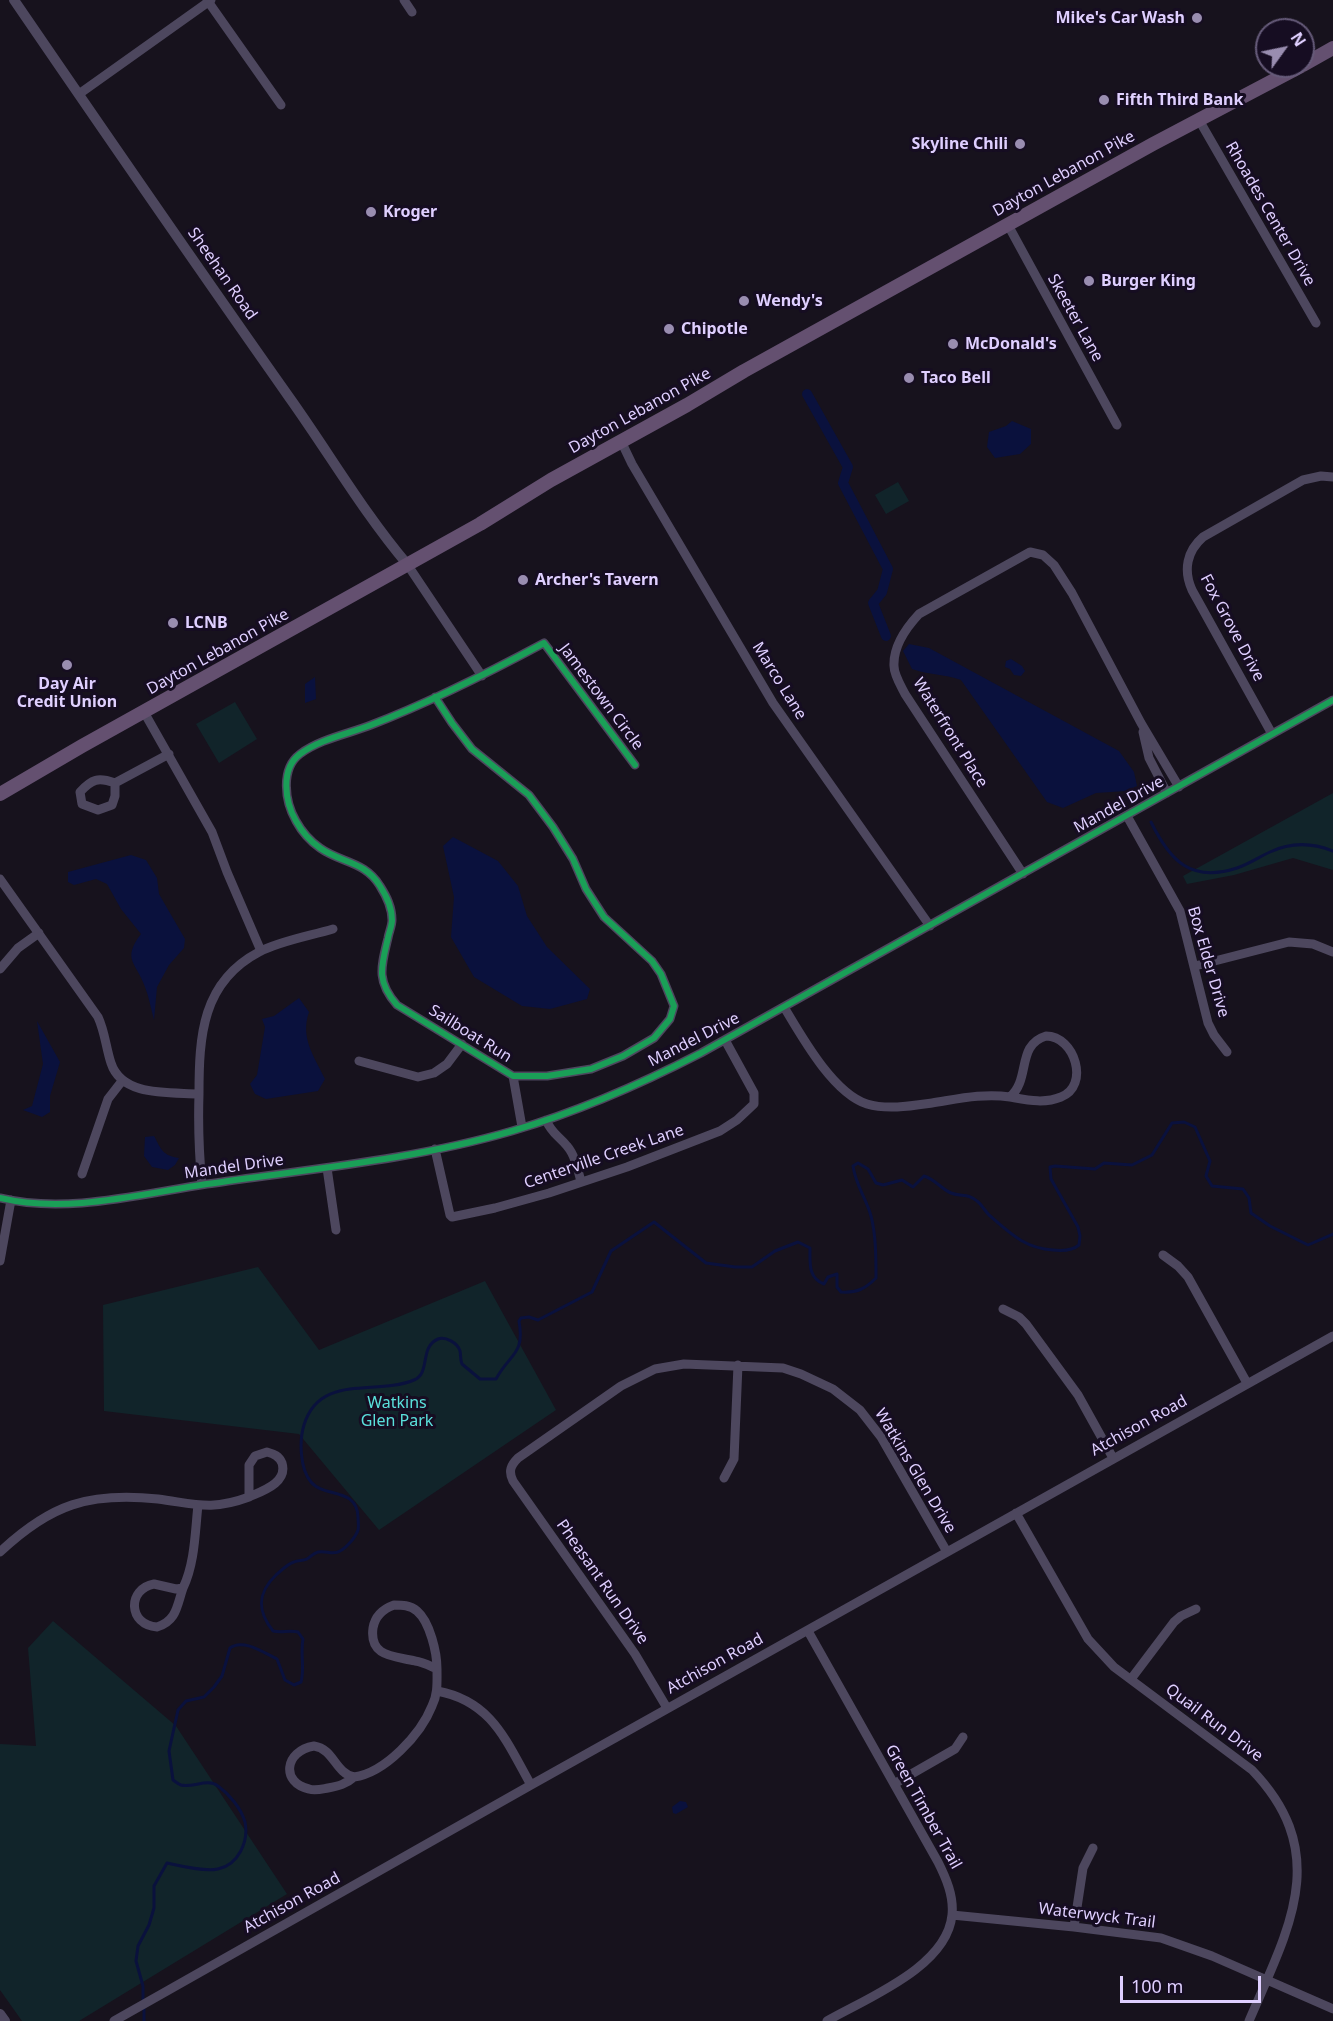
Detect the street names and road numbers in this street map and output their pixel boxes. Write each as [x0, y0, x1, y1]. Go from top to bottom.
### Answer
street label: Dayton Lebanon Pike [990, 127, 1138, 221]
street label: Rhoades Center Drive [1221, 138, 1319, 290]
street label: Sheehan Road [183, 224, 261, 324]
street label: Skeeter Lane [1043, 271, 1107, 365]
street label: Dayton Lebanon Pike [566, 364, 714, 458]
street label: Fox Grove Drive [1196, 571, 1268, 685]
street label: Dayton Lebanon Pike [144, 605, 292, 699]
street label: Marco Lane [748, 639, 810, 723]
street label: Jamestown Circle [555, 640, 647, 754]
street label: Waterfront Place [909, 675, 991, 791]
street label: Mandel Drive [1071, 772, 1167, 838]
street label: Box Elder Drive [1183, 904, 1233, 1020]
street label: Sailboat Run [425, 1001, 515, 1067]
street label: Mandel Drive [645, 1009, 743, 1071]
street label: Centerville Creek Lane [522, 1121, 686, 1193]
street label: Mandel Drive [183, 1151, 285, 1183]
street label: Atchison Road [1087, 1392, 1191, 1460]
street label: Watkins Glen Drive [870, 1405, 960, 1537]
street label: Pheasant Run Drive [552, 1516, 652, 1648]
street label: Atchison Road [663, 1630, 767, 1698]
street label: Quail Run Drive [1161, 1680, 1267, 1766]
street label: Green Timber Trail [881, 1741, 965, 1873]
street label: Atchison Road [240, 1869, 344, 1937]
street label: Waterwyck Trail [1037, 1899, 1157, 1933]

